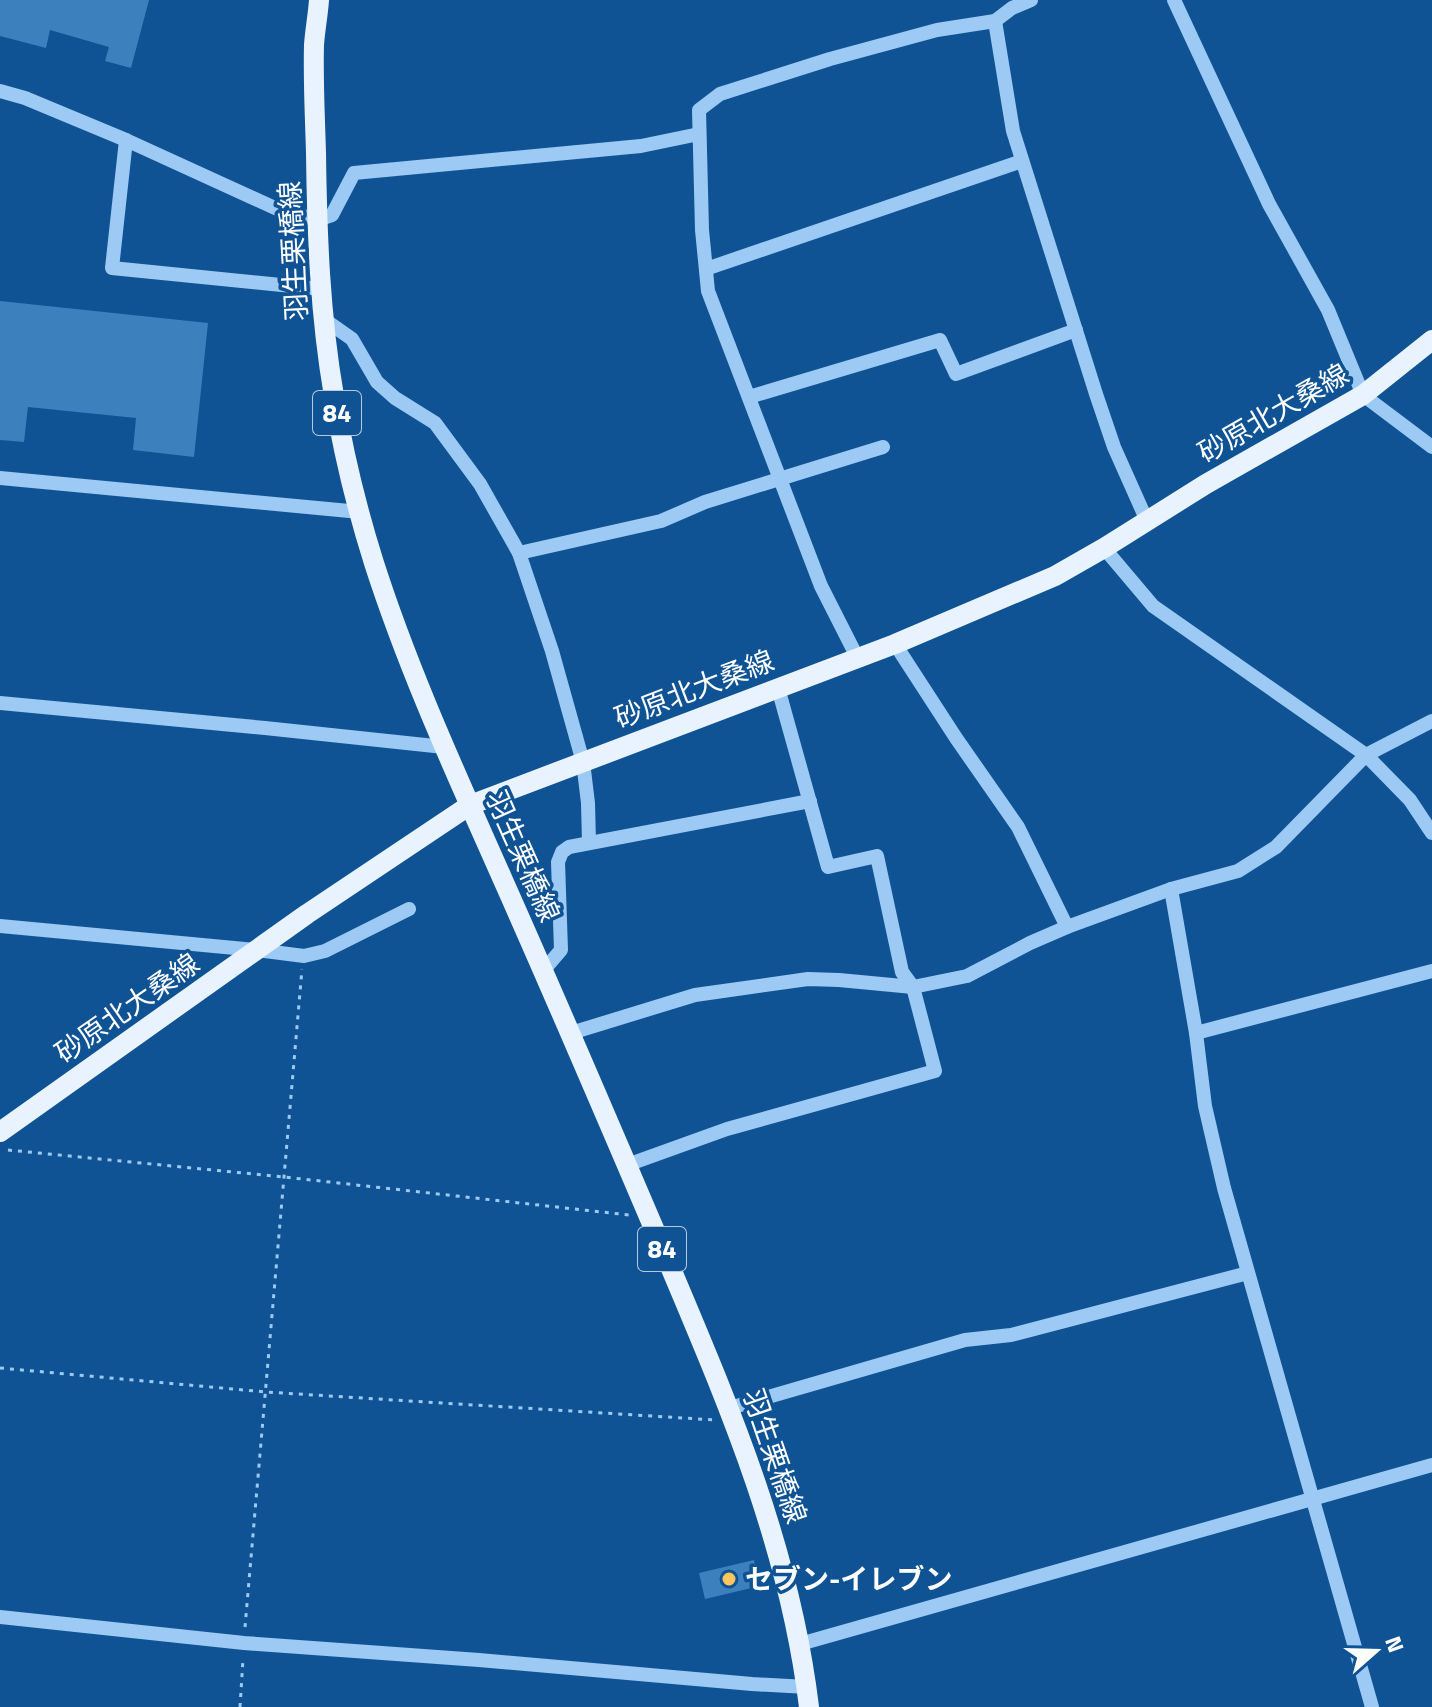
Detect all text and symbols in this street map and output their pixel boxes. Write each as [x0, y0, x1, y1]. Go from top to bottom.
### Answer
street label: 羽生栗橋線 [267, 180, 318, 322]
street label: 砂原北大桑線 [1189, 352, 1356, 473]
road number: 84 [313, 391, 361, 435]
street label: 砂原北大桑線 [608, 638, 780, 739]
street label: 羽生栗橋線 [475, 783, 572, 928]
street label: 砂原北大桑線 [46, 942, 208, 1073]
road number: 84 [638, 1227, 686, 1271]
street label: 羽生栗橋線 [732, 1383, 819, 1529]
place label: セブン-イレブン [745, 1557, 952, 1600]
marker: セブン-イレブン [720, 1570, 738, 1588]
north arrow [1336, 1611, 1416, 1691]
text: N [1376, 1631, 1413, 1657]

